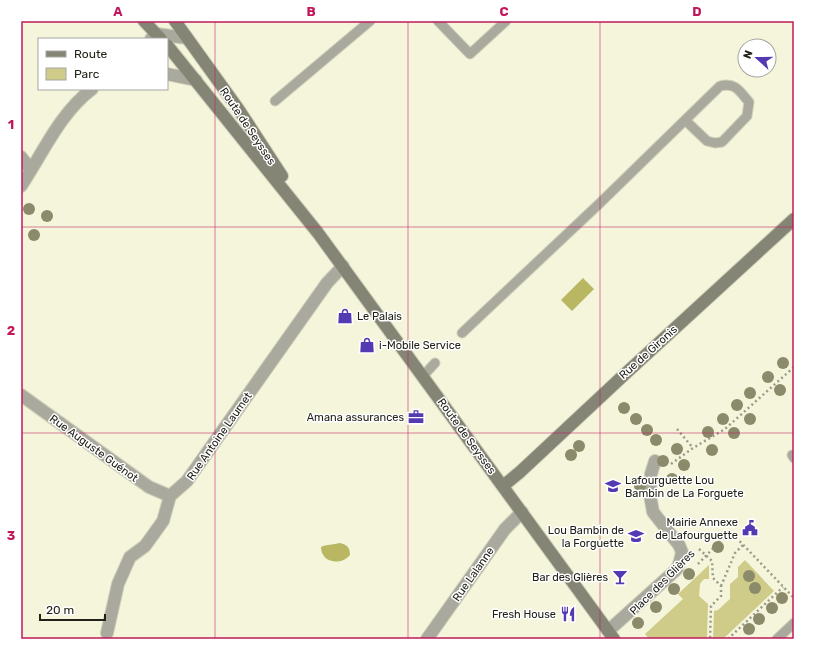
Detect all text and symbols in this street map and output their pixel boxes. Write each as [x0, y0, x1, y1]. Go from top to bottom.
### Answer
text: A [113, 4, 123, 19]
text: B [306, 4, 316, 19]
text: C [499, 4, 509, 19]
text: D [692, 4, 702, 19]
legend [38, 38, 168, 90]
north arrow [737, 38, 777, 78]
text: Route [74, 47, 108, 61]
text: N [741, 48, 756, 61]
text: Parc [74, 67, 100, 81]
street label: Route de Seysses [217, 85, 278, 168]
text: 1 [8, 117, 14, 132]
shop icon: Le Palais [336, 307, 354, 325]
place label: Le Palais [357, 310, 402, 323]
text: 2 [7, 323, 15, 338]
street label: Rue de Gironis [617, 323, 680, 382]
shop icon: i-Mobile Service [358, 336, 376, 354]
place label: i-Mobile Service [379, 339, 461, 352]
street label: Rue Antoine Laumet [184, 389, 255, 483]
street label: Route de Seysses [435, 396, 499, 477]
office icon: Amana assurances [407, 408, 425, 426]
place label: Amana assurances [307, 411, 404, 424]
street label: Rue Auguste Guénot [47, 412, 141, 485]
place label: Lafourguette Lou Bambin de La Forguete [625, 474, 744, 500]
school or university icon: Lafourguette Lou Bambin de La Forguete [604, 477, 622, 495]
place label: Mairie Annexe de Lafourguette [655, 516, 738, 542]
public building icon: Mairie Annexe de Lafourguette [741, 519, 759, 537]
place label: Lou Bambin de la Forguette [548, 524, 624, 550]
school or university icon: Lou Bambin de la Forguette [627, 527, 645, 545]
text: 3 [7, 528, 16, 543]
street label: Rue Lalanne [450, 545, 497, 604]
street label: Place des Glières [627, 547, 698, 618]
bar icon: Bar des Glières [611, 568, 629, 586]
place label: Bar des Glières [532, 571, 608, 584]
scale bar [40, 596, 105, 622]
text: 20 m [46, 603, 74, 617]
restaurant icon: Fresh House [559, 605, 577, 623]
place label: Fresh House [492, 608, 556, 621]

